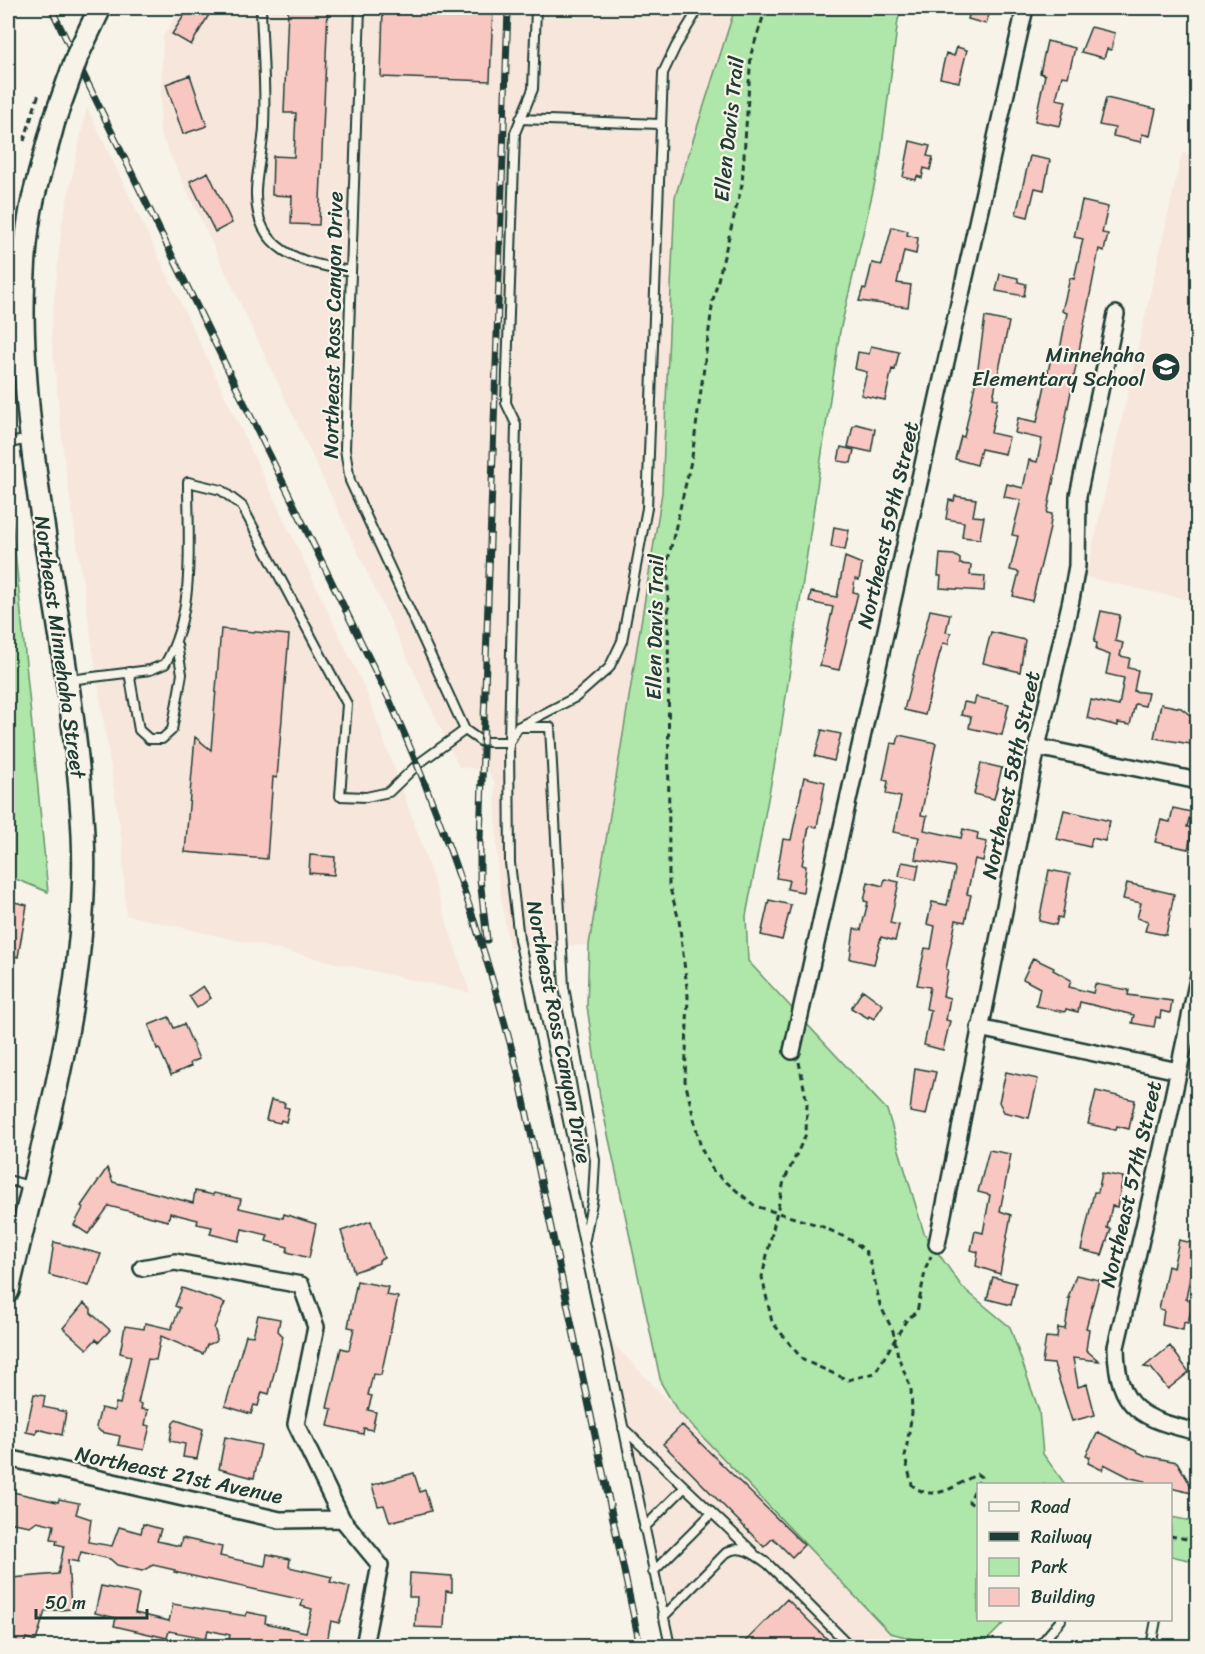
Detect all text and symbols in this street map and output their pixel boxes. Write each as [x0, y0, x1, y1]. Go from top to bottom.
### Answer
street label: Ellen Davis Trail [702, 53, 756, 204]
street label: Northeast Ross Canyon Drive [312, 191, 354, 459]
place label: Minnehaha Elementary School [972, 336, 1146, 398]
school or university icon: Minnehaha Elementary School [1150, 351, 1182, 383]
street label: Northeast 59th Street [846, 417, 930, 633]
street label: Northeast Minnehaha Street [23, 513, 97, 782]
street label: Ellen Davis Trail [635, 553, 675, 700]
street label: Northeast 58th Street [970, 667, 1052, 883]
street label: Northeast Ross Canyon Drive [515, 897, 603, 1167]
street label: Northeast 57th Street [1089, 1077, 1173, 1291]
street label: Northeast 21st Avenue [72, 1434, 286, 1516]
legend [977, 1483, 1172, 1621]
text: Road [1031, 1491, 1071, 1523]
text: Railway [1031, 1521, 1093, 1553]
text: Park [1031, 1551, 1068, 1583]
text: Building [1031, 1581, 1095, 1613]
scale bar [36, 1582, 147, 1620]
text: 50 m [45, 1587, 86, 1619]

